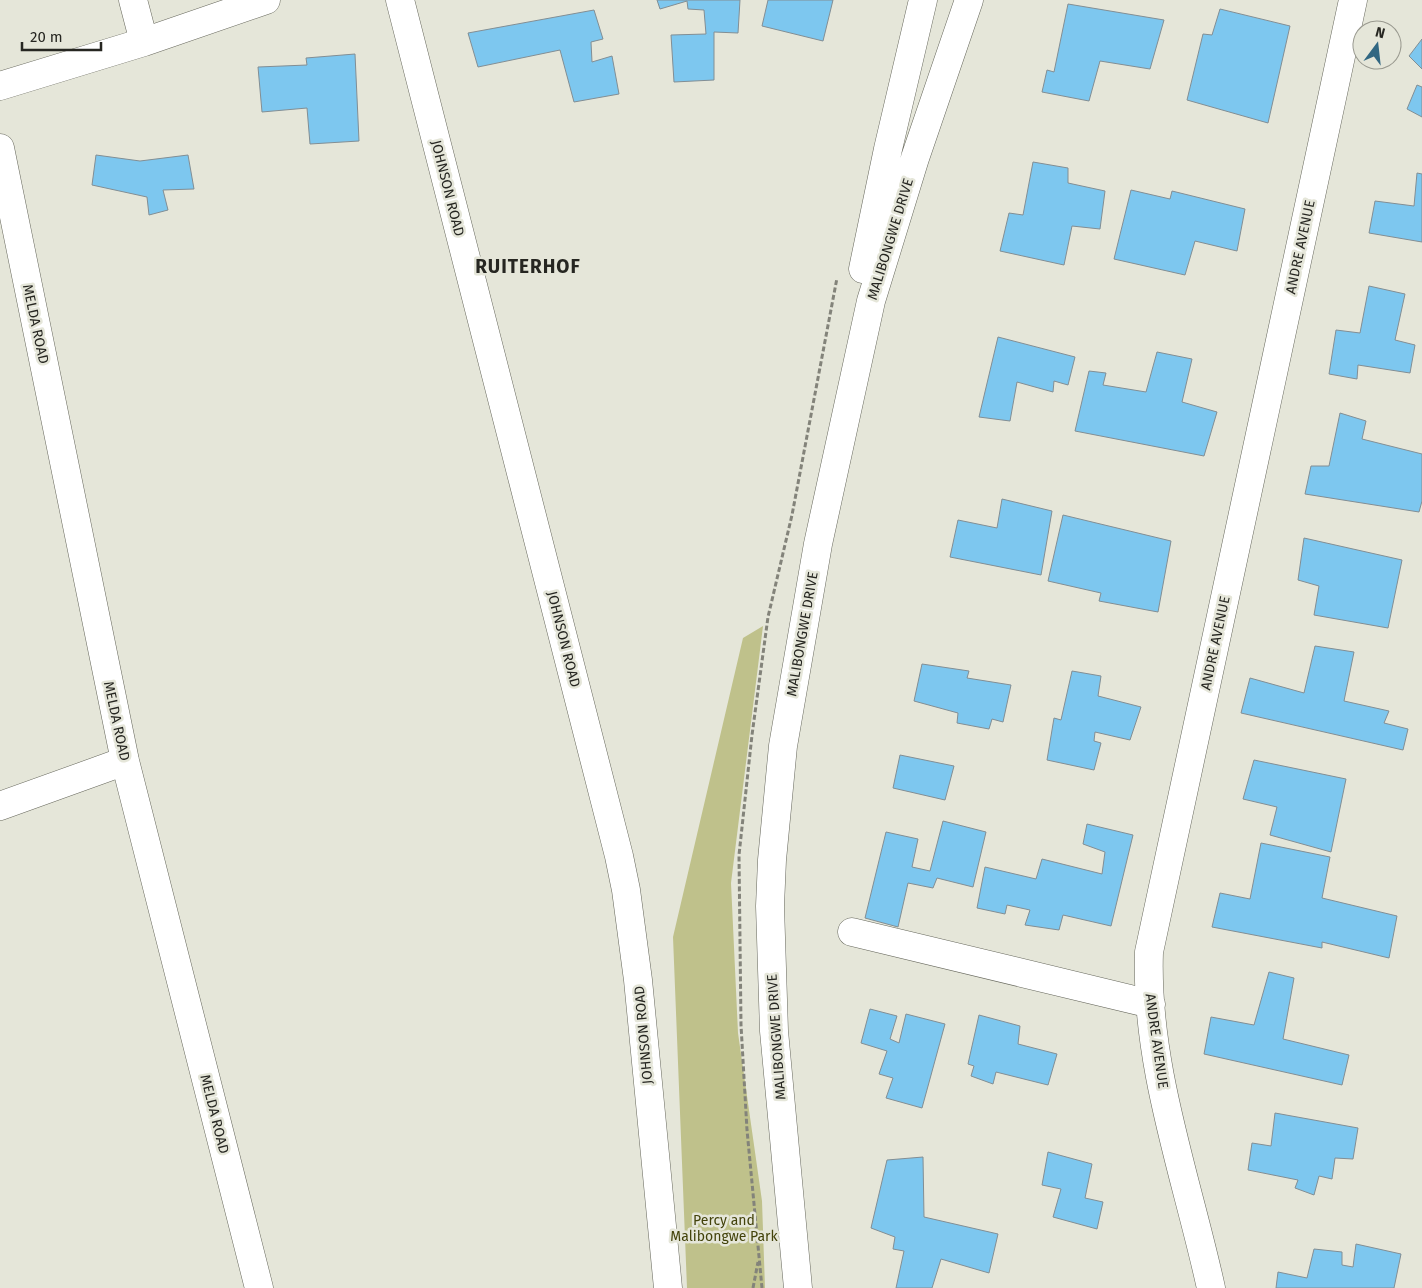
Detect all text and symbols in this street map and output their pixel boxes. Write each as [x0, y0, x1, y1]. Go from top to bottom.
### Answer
scale bar [22, 20, 101, 52]
north arrow [1352, 20, 1402, 70]
text: N [1374, 24, 1387, 42]
text: 20 m [30, 28, 63, 46]
street label: JOHNSON ROAD [427, 138, 468, 238]
street label: MALIBONGWE DRIVE [864, 176, 917, 302]
street label: ANDRE AVENUE [1282, 199, 1319, 296]
district label: RUITERHOF [475, 255, 581, 278]
street label: MELDA ROAD [19, 283, 52, 365]
street label: MALIBONGWE DRIVE [783, 570, 822, 698]
street label: JOHNSON ROAD [543, 589, 584, 689]
street label: ANDRE AVENUE [1197, 595, 1234, 692]
street label: MELDA ROAD [100, 680, 133, 762]
street label: MALIBONGWE DRIVE [764, 973, 789, 1101]
street label: JOHNSON ROAD [631, 985, 656, 1085]
street label: ANDRE AVENUE [1141, 993, 1172, 1090]
street label: MELDA ROAD [196, 1073, 233, 1155]
park label: Percy and Malibongwe Park [670, 1212, 778, 1245]

